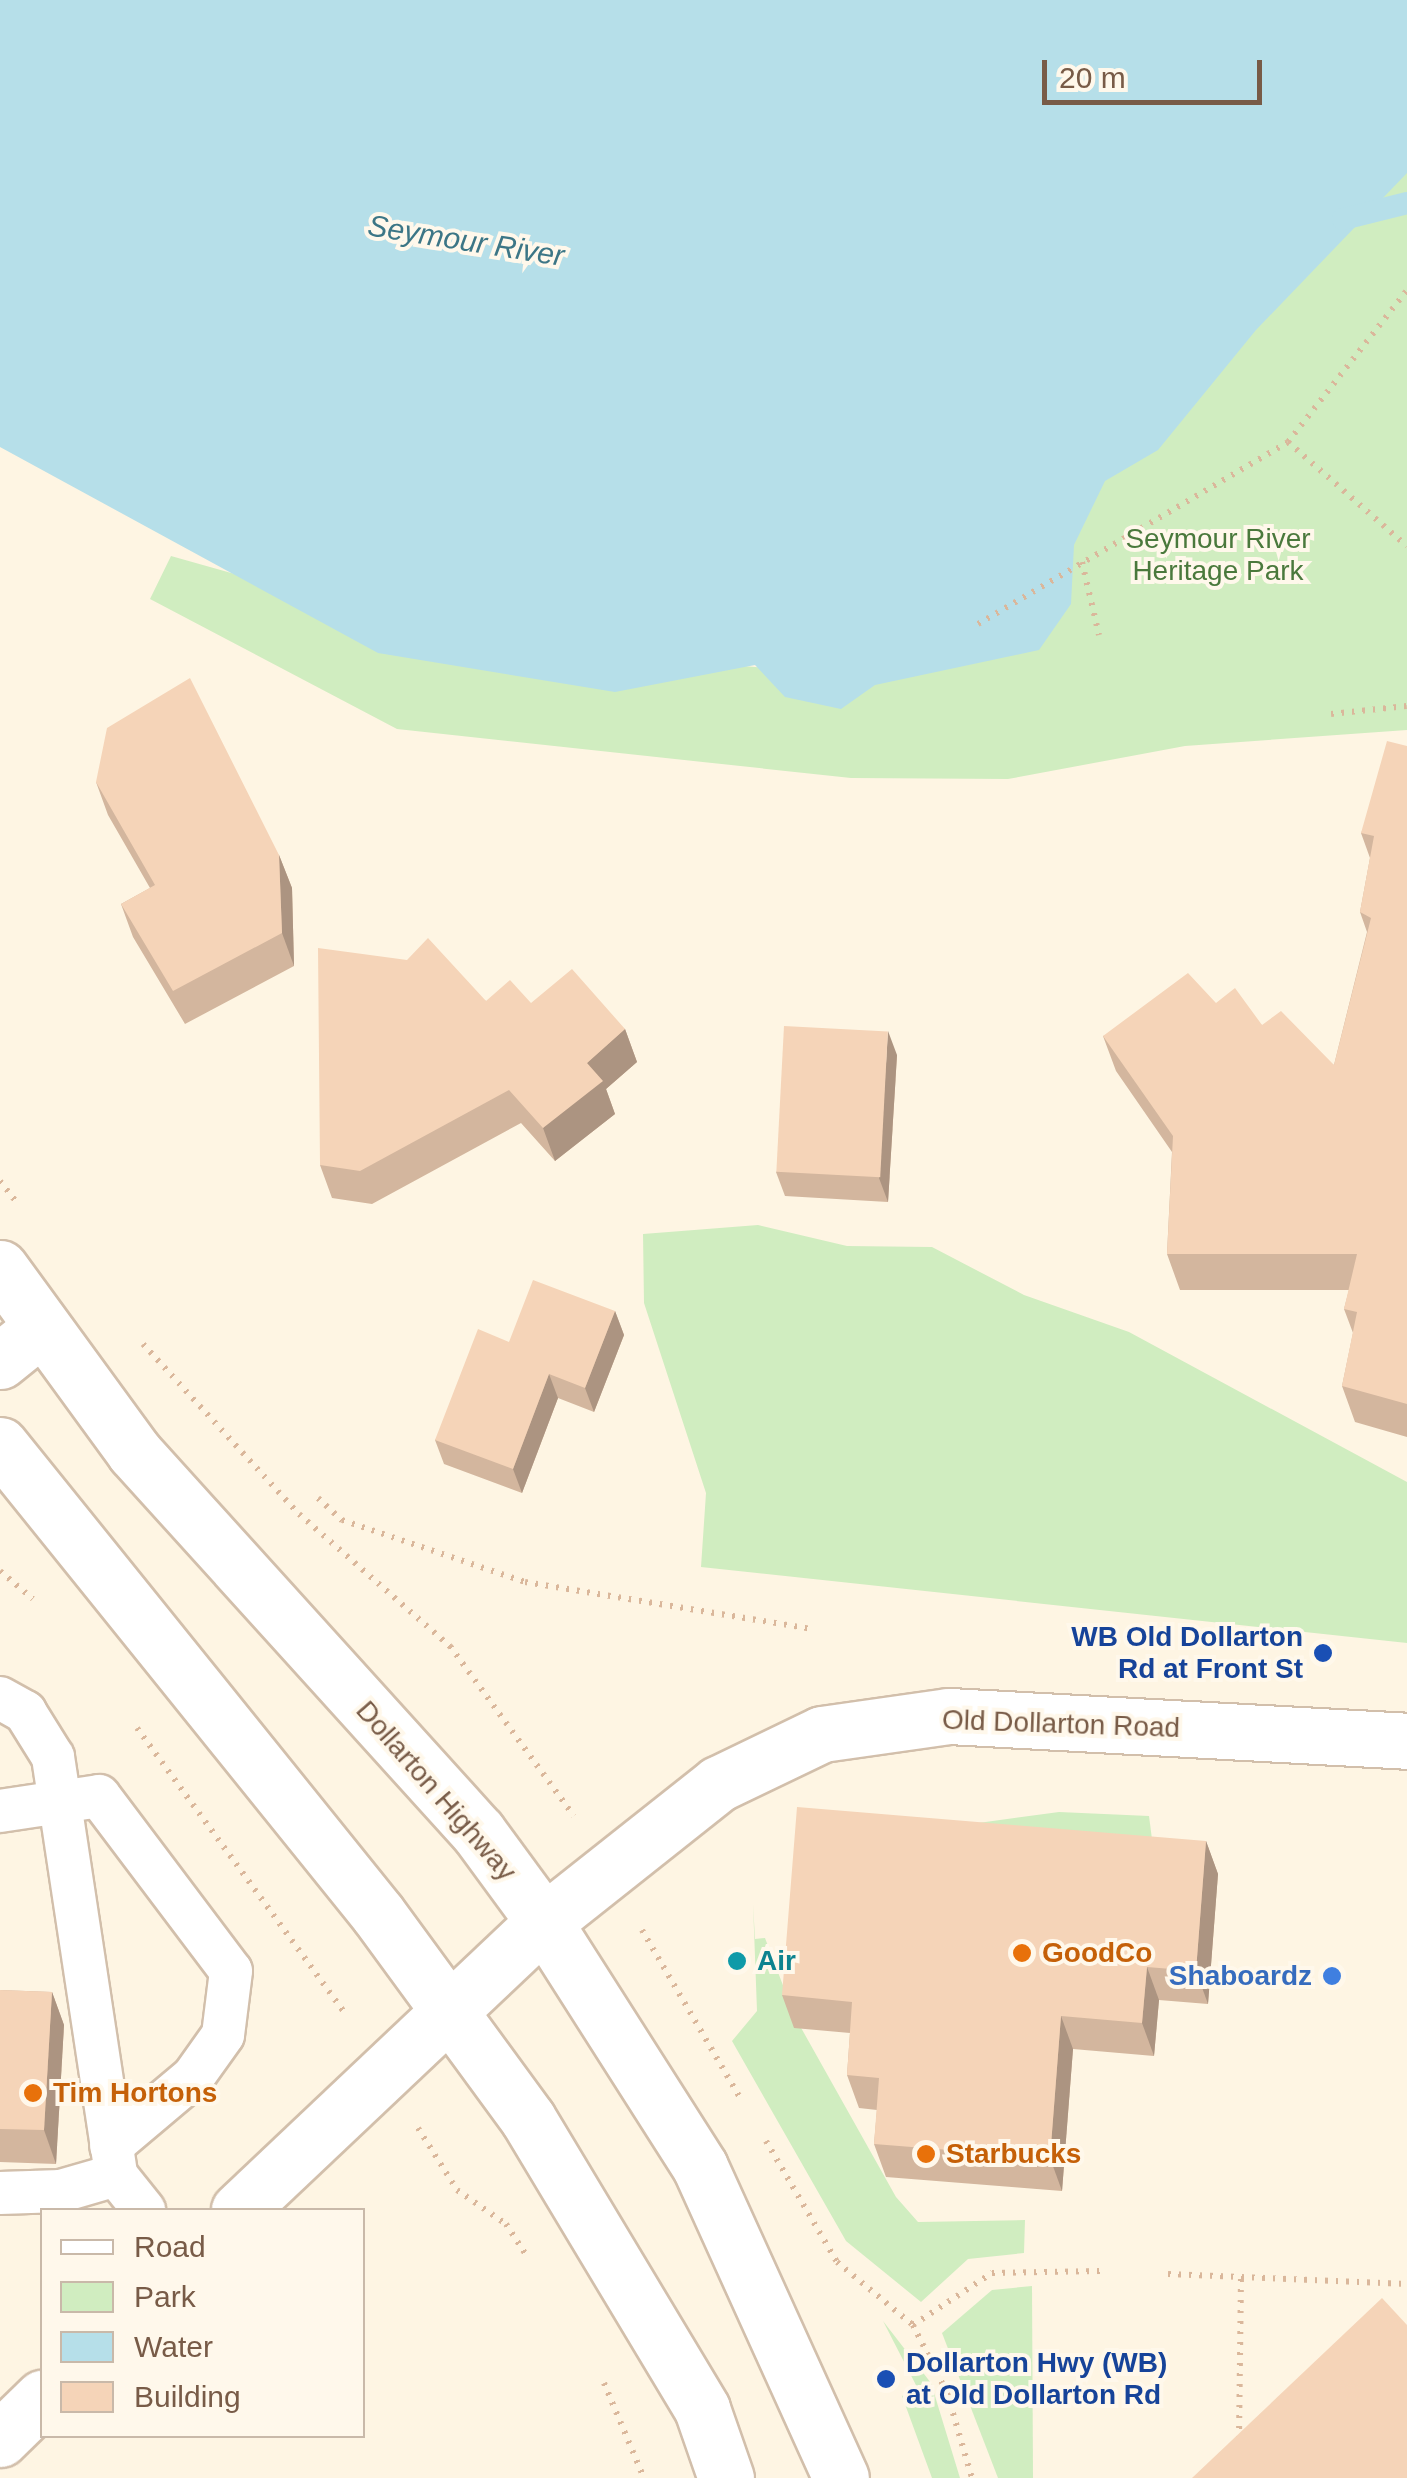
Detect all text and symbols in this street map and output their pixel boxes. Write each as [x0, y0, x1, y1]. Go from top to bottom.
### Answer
scale bar [1047, 40, 1267, 102]
text: 20 m [1059, 61, 1126, 94]
water label: Seymour River [365, 208, 567, 274]
park label: Seymour River Heritage Park [1125, 522, 1311, 588]
place label: WB Old Dollarton Rd at Front St [1071, 1620, 1303, 1686]
marker: WB Old Dollarton Rd at Front St [1312, 1642, 1334, 1664]
street label: Dollarton Highway [349, 1694, 523, 1888]
street label: Old Dollarton Road [941, 1703, 1181, 1745]
place label: GoodCo [1042, 1936, 1152, 1970]
marker: GoodCo [1011, 1942, 1033, 1964]
place label: Air [757, 1944, 796, 1978]
marker: Air [726, 1950, 748, 1972]
place label: Shaboardz [1169, 1959, 1312, 1993]
marker: Shaboardz [1321, 1965, 1343, 1987]
place label: Tim Hortons [53, 2076, 217, 2110]
marker: Tim Hortons [22, 2082, 44, 2104]
place label: Starbucks [946, 2137, 1081, 2171]
marker: Starbucks [915, 2143, 937, 2165]
legend [40, 2208, 365, 2438]
text: Road [134, 2230, 206, 2263]
text: Park [134, 2280, 196, 2313]
text: Water [134, 2330, 213, 2363]
place label: Dollarton Hwy (WB) at Old Dollarton Rd [906, 2346, 1167, 2412]
marker: Dollarton Hwy (WB) at Old Dollarton Rd [875, 2368, 897, 2390]
text: Building [134, 2380, 241, 2413]

